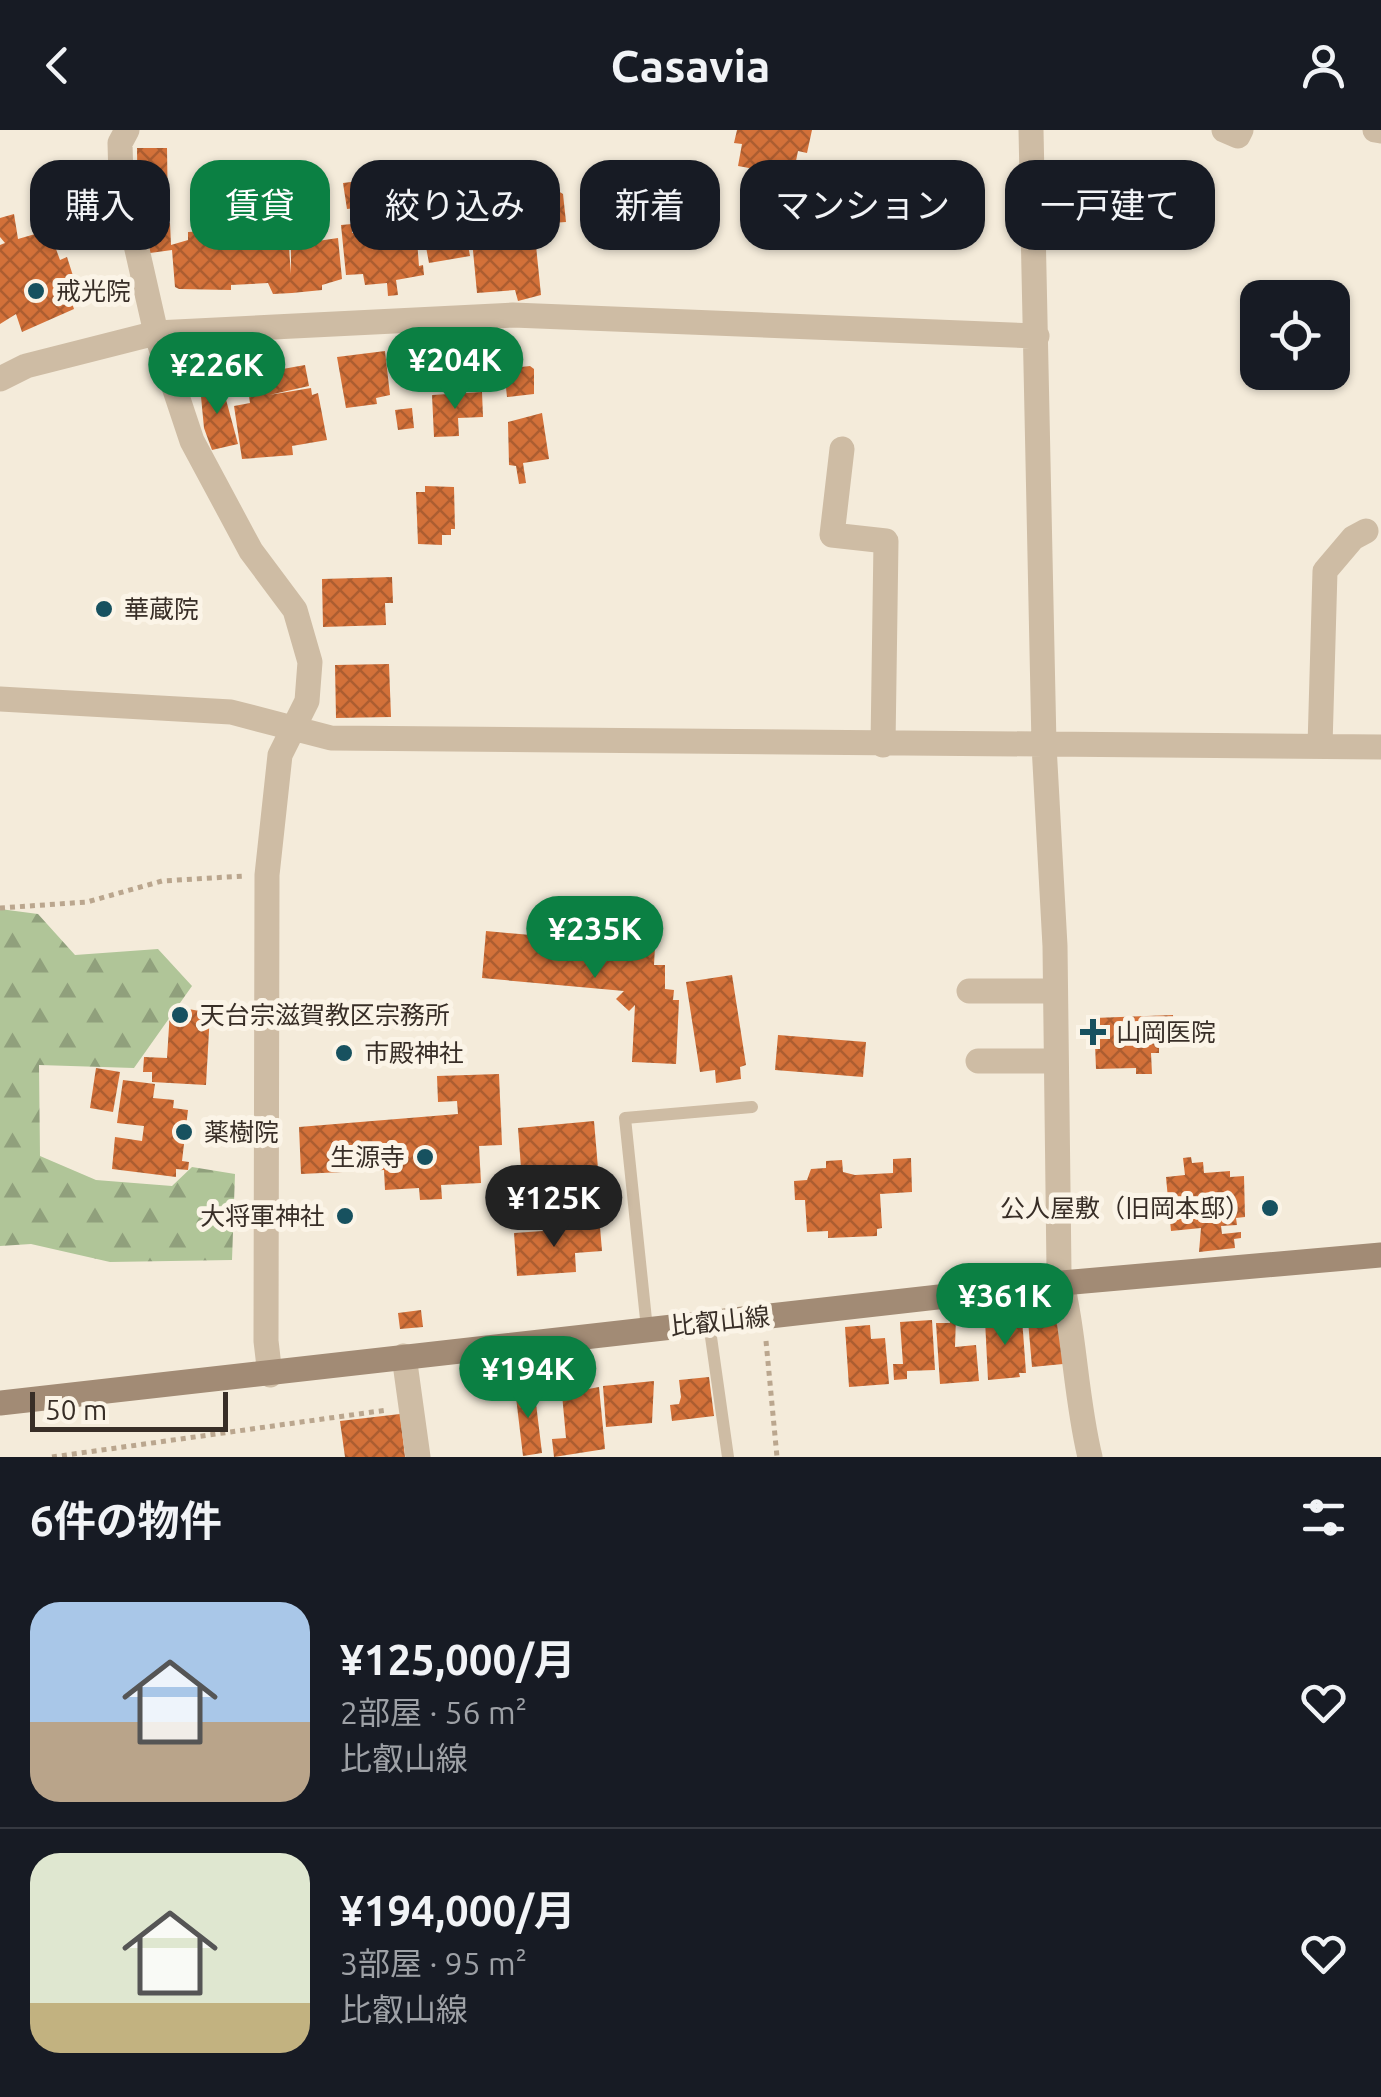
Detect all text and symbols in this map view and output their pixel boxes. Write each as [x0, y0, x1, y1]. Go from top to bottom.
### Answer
icon: back [30, 38, 85, 93]
icon: person [1296, 38, 1351, 93]
text: Casavia [611, 40, 770, 91]
chip: 購入 [30, 160, 170, 250]
chip: 賃貸 [190, 160, 330, 250]
chip: 絞り込み [350, 160, 560, 250]
chip: 新着 [580, 160, 720, 250]
chip: マンション [740, 160, 985, 250]
chip: 一戸建て [1005, 160, 1215, 250]
place label: 戒光院 [56, 277, 131, 305]
marker: 戒光院 [25, 280, 47, 302]
map controls [1240, 280, 1350, 390]
button: locate [1240, 280, 1350, 390]
pin: ¥204K [385, 327, 525, 412]
pin: ¥226K [147, 332, 287, 417]
text: ¥204K [408, 341, 502, 377]
text: ¥226K [170, 346, 264, 382]
place label: 華蔵院 [124, 595, 199, 623]
marker: 華蔵院 [93, 598, 115, 620]
pin: ¥235K [525, 896, 665, 981]
text: ¥235K [548, 910, 642, 946]
place label: 天台宗滋賀教区宗務所 [200, 1001, 450, 1029]
marker: 天台宗滋賀教区宗務所 [169, 1004, 191, 1026]
place label: 山岡医院 [1116, 1018, 1216, 1046]
marker: 山岡医院 [1080, 1019, 1106, 1045]
place label: 市殿神社 [364, 1039, 464, 1067]
marker: 市殿神社 [333, 1042, 355, 1064]
place label: 薬樹院 [204, 1118, 279, 1146]
marker: 薬樹院 [173, 1121, 195, 1143]
place label: 生源寺 [330, 1143, 405, 1171]
marker: 生源寺 [414, 1146, 436, 1168]
pin: ¥125K [484, 1165, 624, 1250]
text: ¥125K [507, 1179, 601, 1215]
place label: 公人屋敷（旧岡本邸） [1000, 1194, 1250, 1222]
marker: 公人屋敷（旧岡本邸） [1259, 1197, 1281, 1219]
place label: 大将軍神社 [200, 1202, 325, 1230]
marker: 大将軍神社 [334, 1205, 356, 1227]
pin: ¥361K [935, 1263, 1075, 1348]
text: ¥361K [958, 1277, 1052, 1313]
street label: 比叡山線 [669, 1302, 771, 1340]
pin: ¥194K [458, 1336, 598, 1421]
text: ¥194K [481, 1350, 575, 1386]
scale bar [30, 1387, 228, 1432]
text: 50 m [45, 1394, 107, 1425]
icon: filters [1296, 1490, 1351, 1545]
text: 6件の物件 [30, 1497, 222, 1544]
text: ¥125,000/月 [340, 1636, 576, 1683]
icon: home [110, 1642, 230, 1762]
icon: heart [1296, 1675, 1351, 1730]
text: 2部屋 · 56 m² [340, 1694, 527, 1730]
text: 比叡山線 [340, 1740, 468, 1776]
text: ¥194,000/月 [340, 1887, 576, 1934]
icon: home [110, 1893, 230, 2013]
icon: heart [1296, 1926, 1351, 1981]
text: 3部屋 · 95 m² [340, 1945, 527, 1981]
text: 比叡山線 [340, 1991, 468, 2027]

